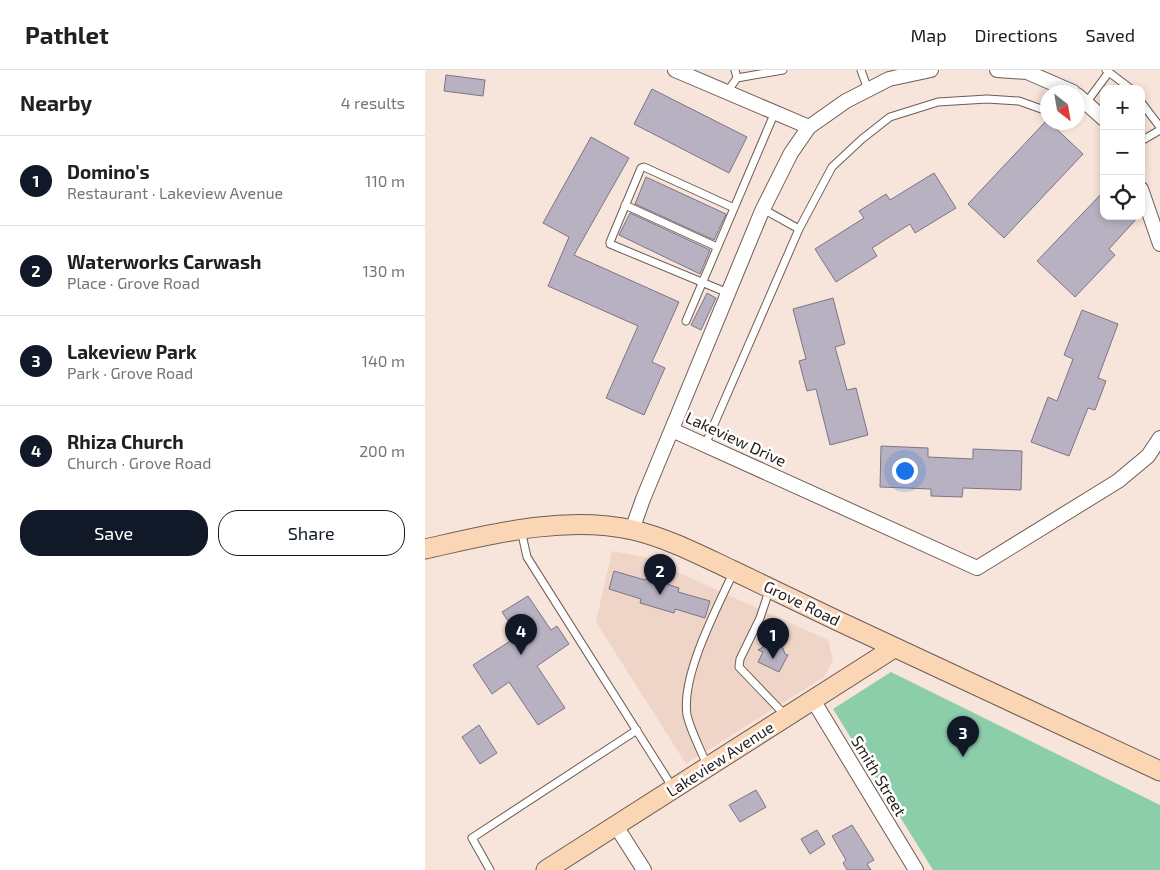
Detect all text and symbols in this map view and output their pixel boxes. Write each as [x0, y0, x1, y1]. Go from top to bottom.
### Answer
text: Pathlet [25, 20, 109, 49]
text: Map [910, 24, 947, 46]
text: Directions [975, 24, 1058, 46]
text: Saved [1086, 24, 1135, 46]
north arrow [1040, 85, 1085, 130]
map controls [1100, 85, 1145, 220]
button: + [1100, 85, 1145, 130]
text: Nearby [20, 90, 92, 115]
text: 4 results [341, 93, 405, 112]
button: − [1100, 130, 1145, 175]
text: Domino's [67, 160, 150, 183]
text: 1 [33, 171, 39, 190]
text: 110 m [365, 171, 405, 190]
button: locate [1100, 175, 1145, 220]
text: Restaurant · Lakeview Avenue [67, 183, 283, 202]
text: Waterworks Carwash [67, 250, 261, 273]
text: 2 [31, 261, 41, 280]
text: 130 m [363, 261, 405, 280]
text: Place · Grove Road [67, 273, 200, 292]
text: Lakeview Park [67, 340, 197, 363]
text: 3 [31, 351, 41, 370]
text: 140 m [362, 351, 405, 370]
text: Park · Grove Road [67, 363, 193, 382]
street label: Lakeview Drive [683, 407, 790, 470]
text: Rhiza Church [67, 430, 184, 453]
text: 4 [31, 441, 41, 460]
text: 200 m [359, 441, 405, 460]
text: Church · Grove Road [67, 453, 211, 472]
your location [892, 458, 918, 484]
button: Save [20, 510, 208, 556]
button: Share [218, 510, 405, 556]
pin: 2 [644, 554, 676, 595]
street label: Grove Road [761, 576, 844, 629]
pin: 4 [505, 614, 537, 655]
pin: 1 [757, 618, 789, 659]
pin: 3 [947, 716, 979, 757]
street label: Lakeview Avenue [662, 717, 777, 800]
street label: Smith Street [848, 732, 911, 819]

